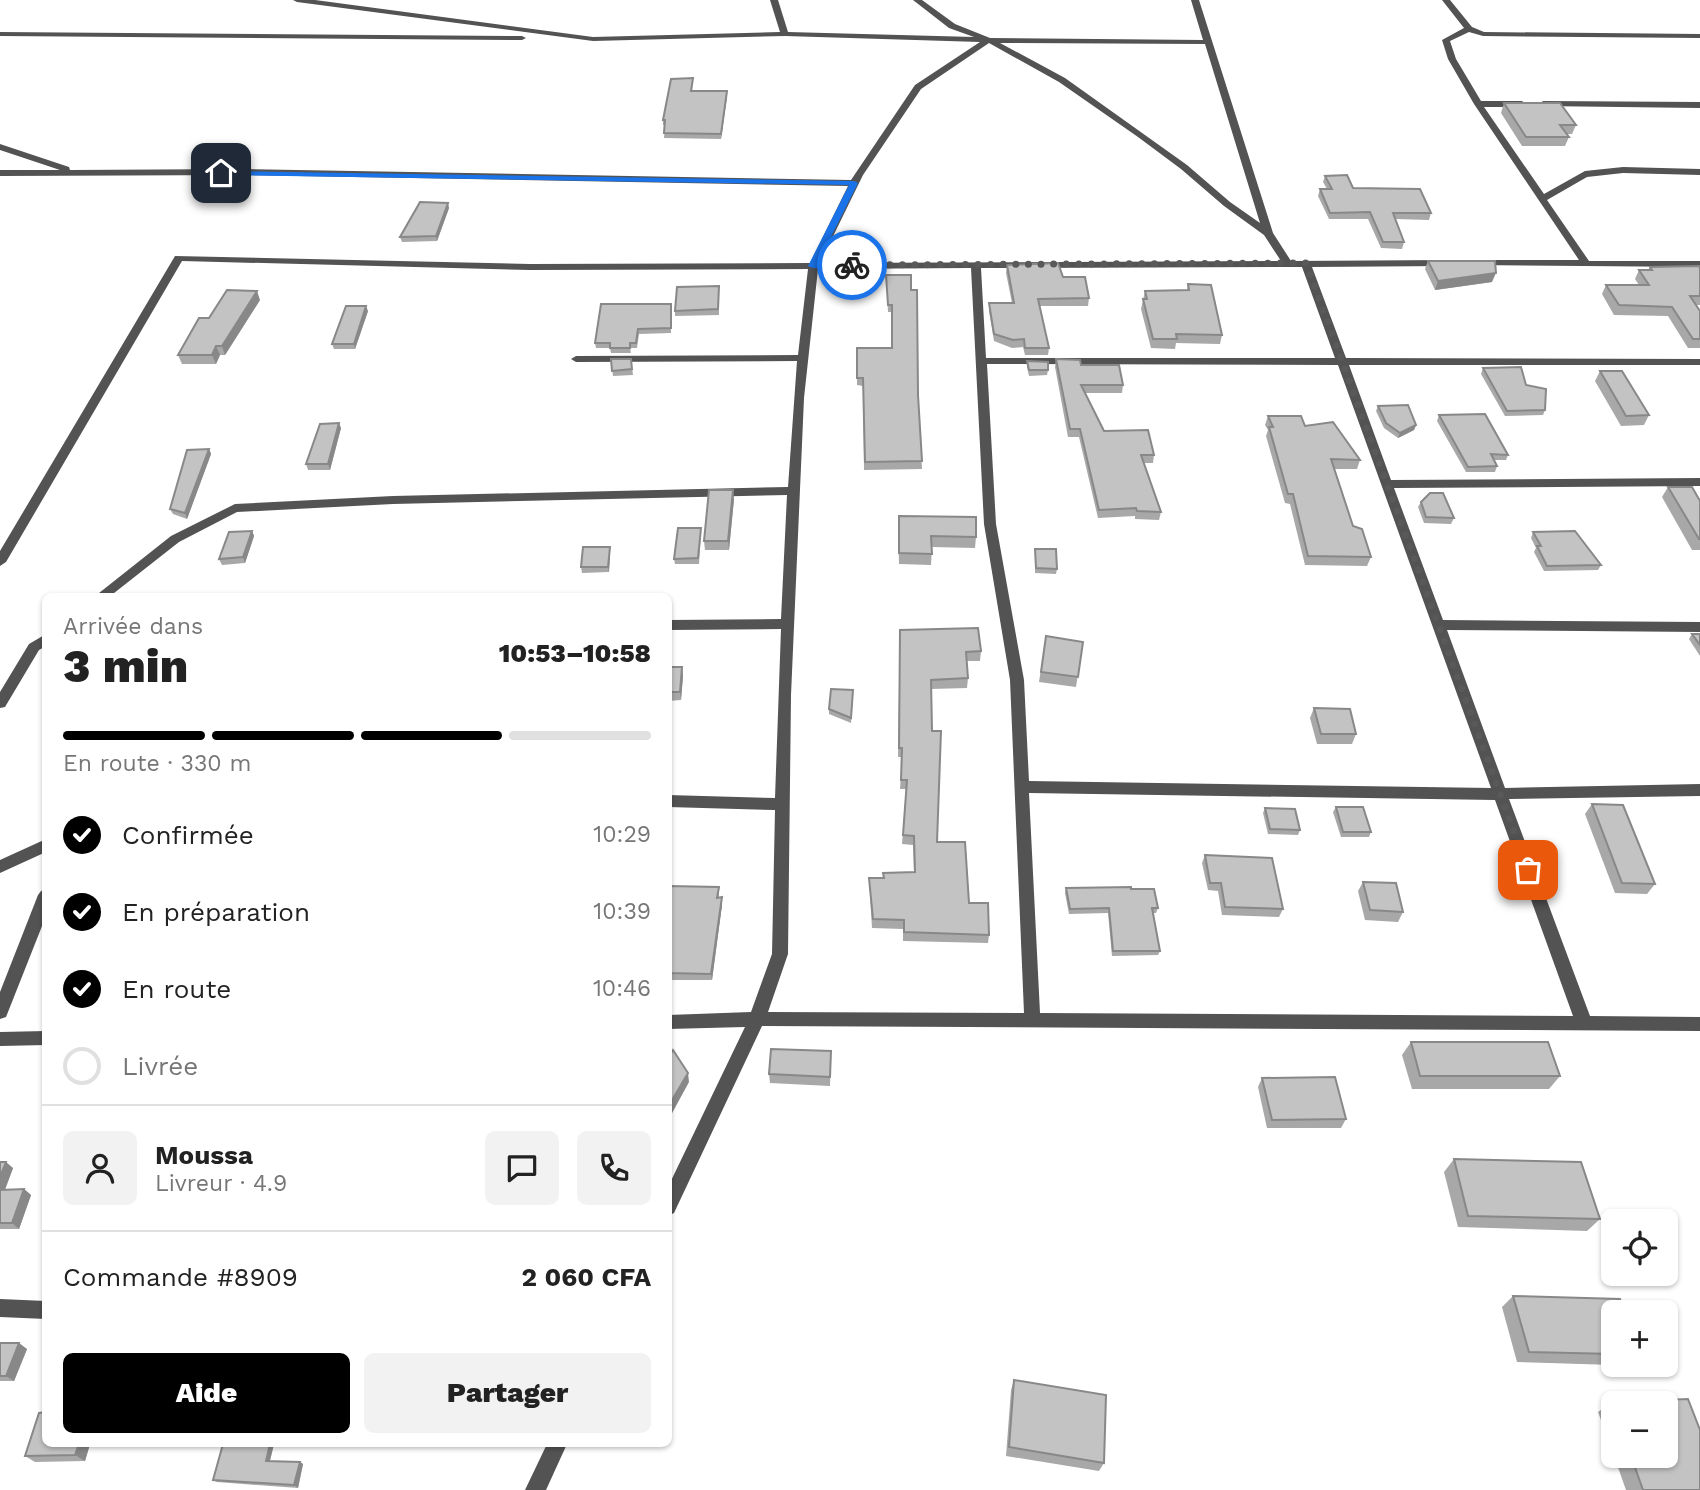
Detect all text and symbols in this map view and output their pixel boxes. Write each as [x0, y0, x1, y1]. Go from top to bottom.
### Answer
pin [191, 143, 251, 203]
icon: home [202, 154, 240, 192]
courier [817, 230, 887, 300]
icon: bike [833, 246, 871, 284]
text: Arrivée dans [63, 613, 203, 640]
text: 10:53–10:58 [499, 638, 651, 668]
text: 3 min [63, 639, 188, 693]
text: En route · 330 m [63, 750, 251, 777]
icon: check [63, 816, 101, 854]
text: Confirmée [122, 820, 254, 850]
text: 10:29 [593, 821, 651, 848]
pin [1498, 840, 1558, 900]
icon: bag [1509, 851, 1547, 889]
icon: check [63, 893, 101, 931]
text: En préparation [122, 897, 310, 927]
text: 10:39 [593, 898, 651, 925]
icon: check [63, 970, 101, 1008]
text: En route [122, 974, 231, 1004]
text: 10:46 [593, 975, 651, 1002]
text: Livrée [122, 1051, 198, 1081]
button: person [63, 1131, 137, 1205]
button: chat [485, 1131, 559, 1205]
button: phone [577, 1131, 651, 1205]
text: Moussa [155, 1140, 253, 1170]
text: Livreur · 4.9 [155, 1170, 287, 1197]
map controls [1601, 1209, 1678, 1468]
button: locate [1601, 1209, 1678, 1286]
text: Commande #8909 [63, 1262, 298, 1292]
text: 2 060 CFA [522, 1262, 651, 1292]
button: + [1601, 1300, 1678, 1377]
button: Aide [63, 1353, 350, 1433]
button: Partager [364, 1353, 651, 1433]
button: − [1601, 1391, 1678, 1468]

